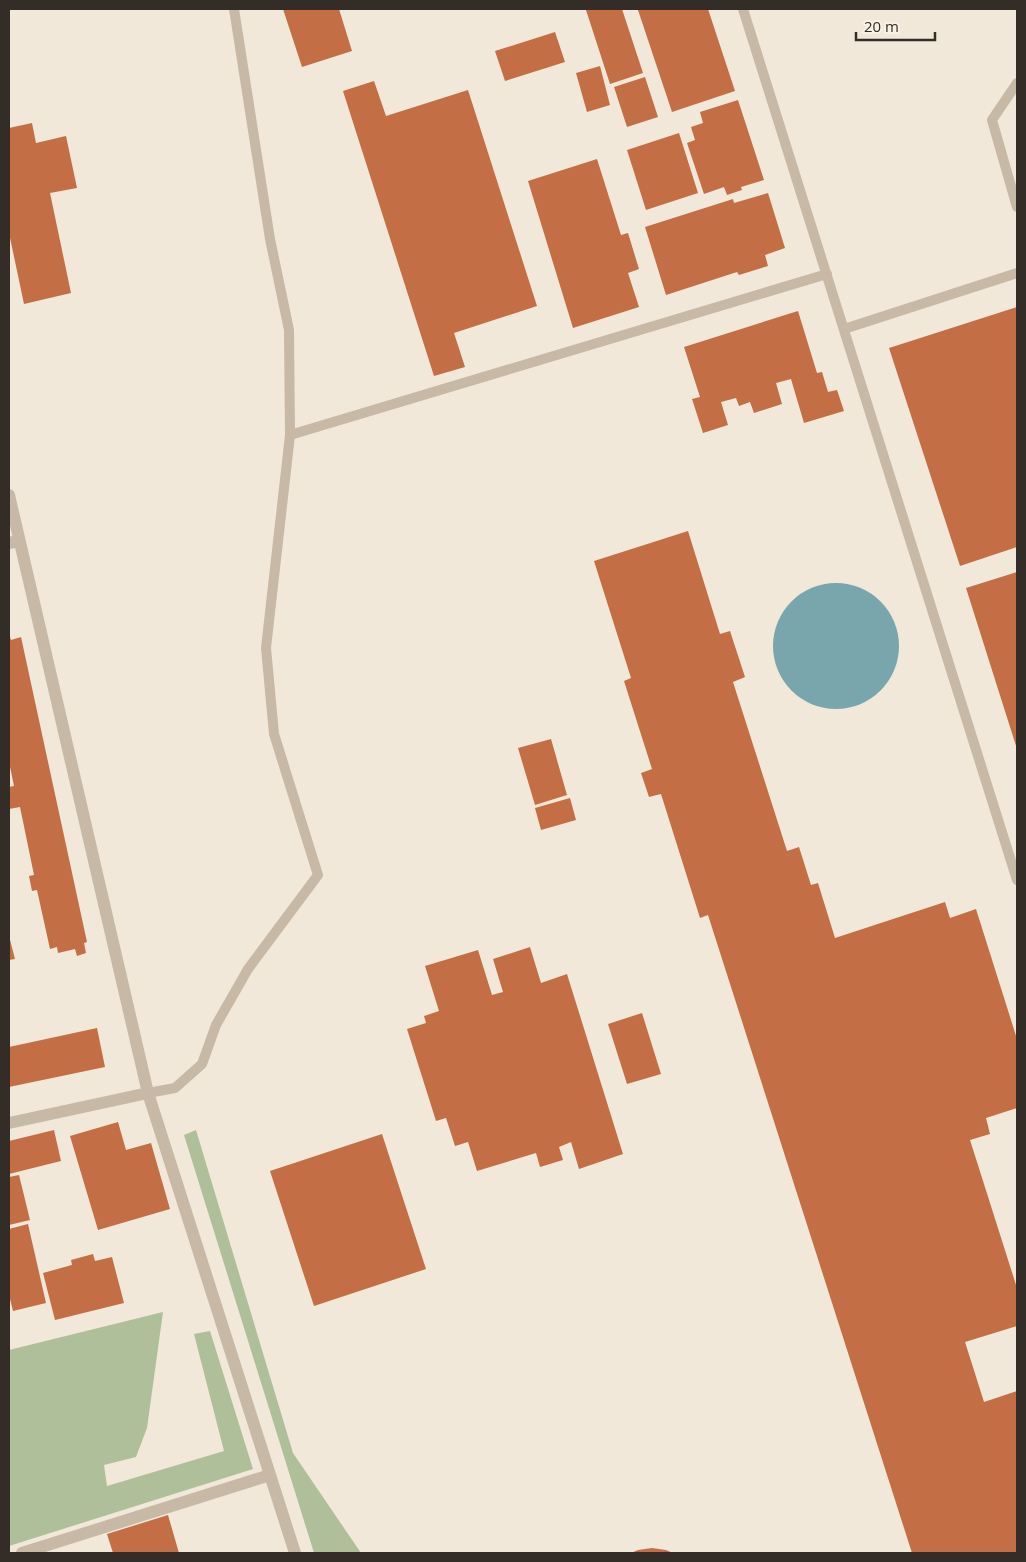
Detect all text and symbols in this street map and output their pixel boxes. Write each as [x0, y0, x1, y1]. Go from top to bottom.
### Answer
scale bar [856, 10, 935, 42]
text: 20 m [864, 16, 899, 36]

